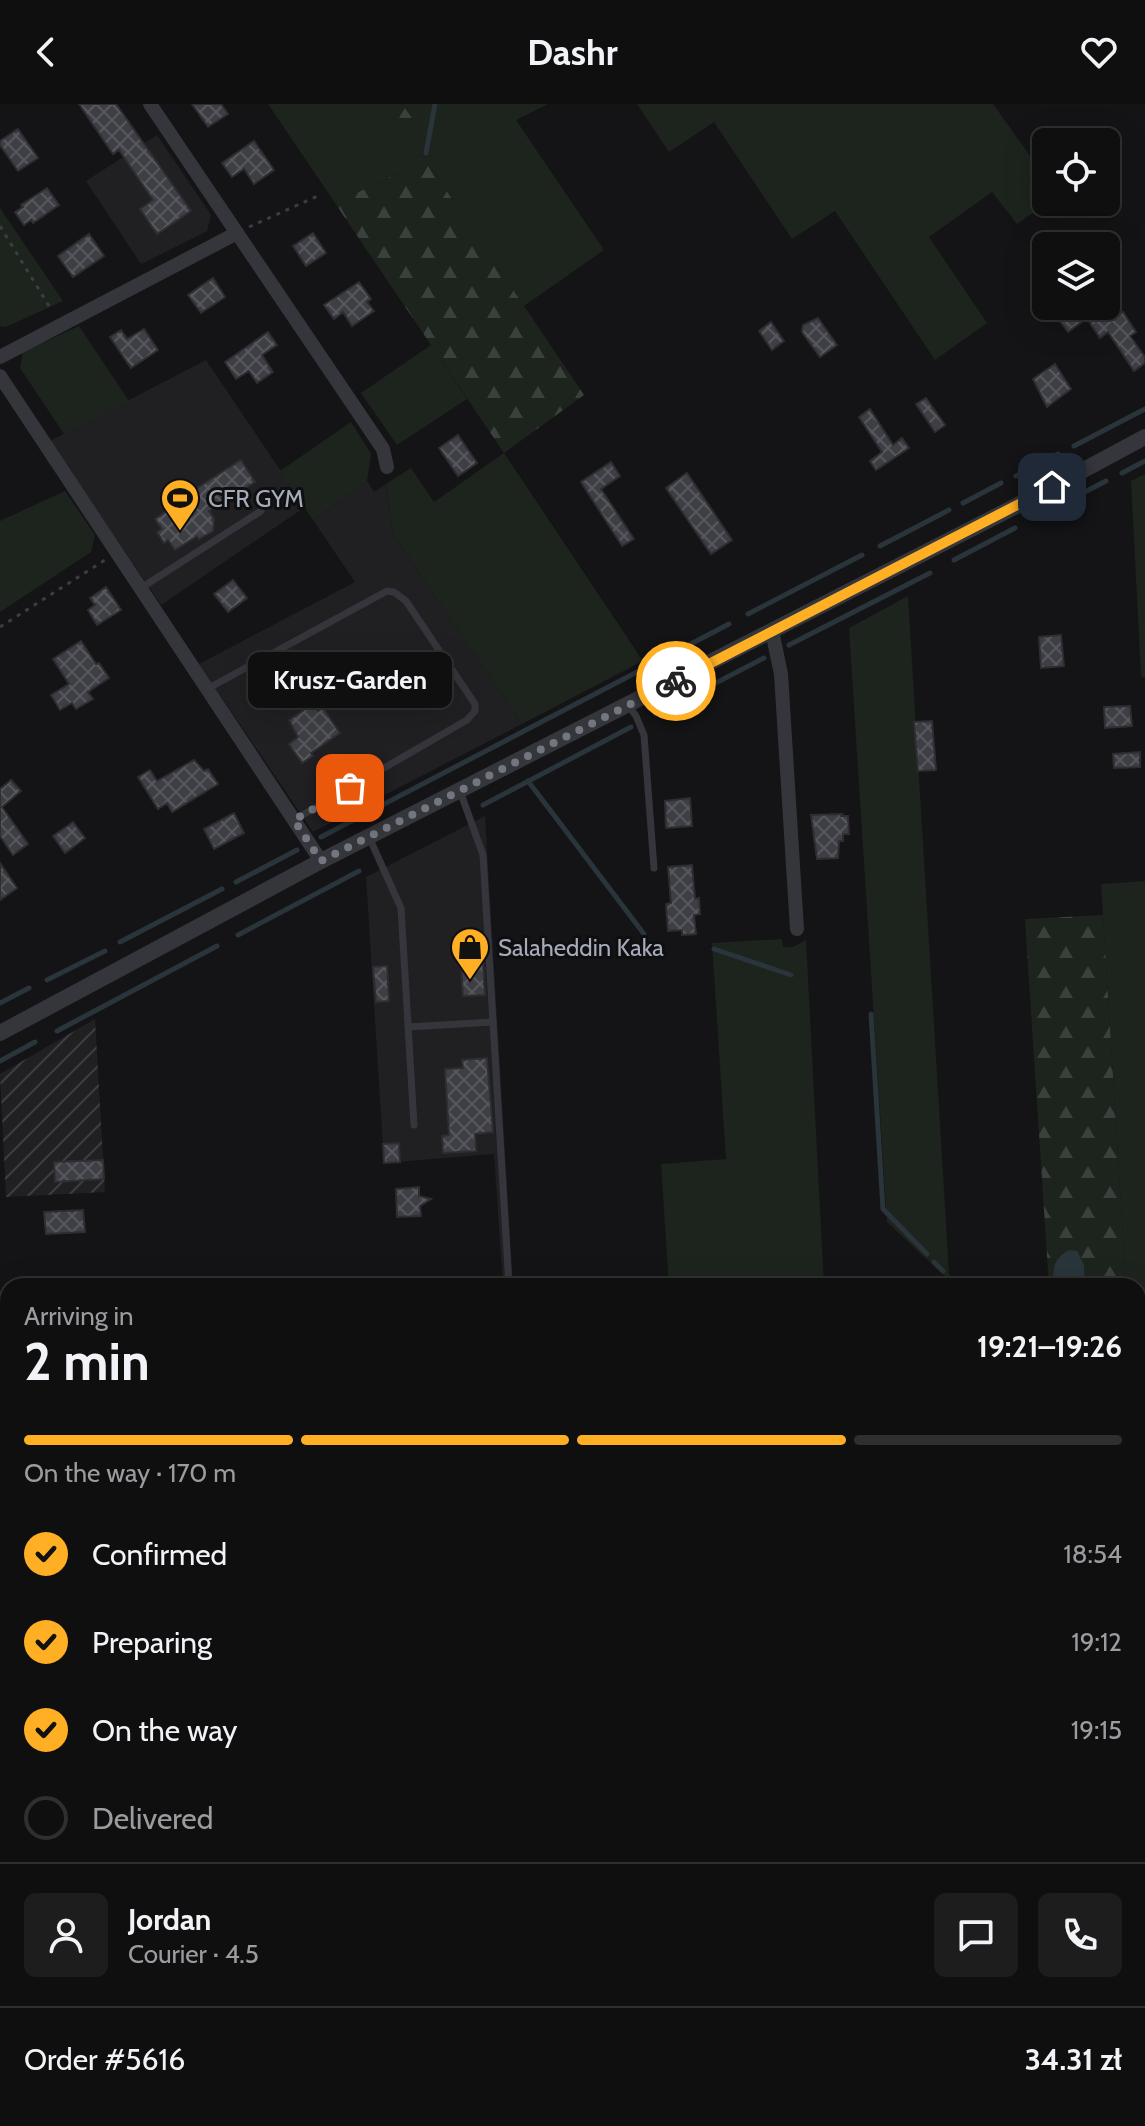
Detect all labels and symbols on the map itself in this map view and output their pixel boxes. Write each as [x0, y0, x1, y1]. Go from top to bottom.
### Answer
pin [1018, 453, 1086, 521]
sports icon: CFR GYM [159, 477, 201, 532]
place label: CFR GYM [208, 484, 304, 513]
courier [636, 641, 716, 721]
callout: Krusz-Garden [248, 652, 452, 708]
pin [316, 754, 384, 822]
shop icon: Salaheddin Kaka [449, 926, 491, 981]
place label: Salaheddin Kaka [498, 933, 664, 962]

